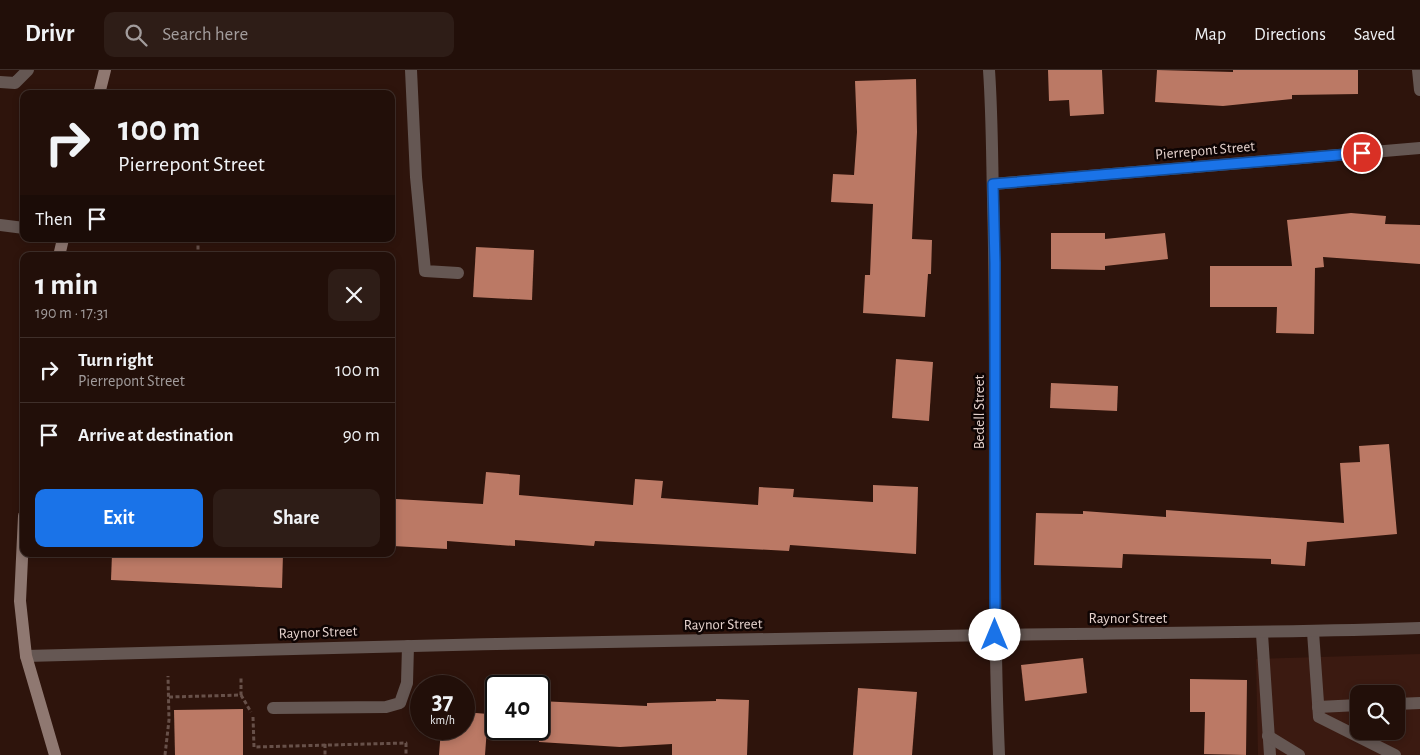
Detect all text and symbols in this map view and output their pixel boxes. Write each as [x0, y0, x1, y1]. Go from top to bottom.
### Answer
search box [104, 12, 454, 57]
icon: search [122, 21, 150, 49]
text: Drivr [25, 22, 74, 46]
text: Search here [162, 25, 248, 44]
text: Map [1195, 26, 1226, 44]
text: Directions [1254, 26, 1326, 44]
text: Saved [1354, 26, 1395, 44]
icon: right [35, 110, 100, 175]
text: 100 m [118, 112, 201, 147]
pin [1341, 132, 1383, 174]
street label: Pierrepont Street [1155, 139, 1256, 162]
icon: arrive [1348, 139, 1376, 167]
text: Pierrepont Street [118, 153, 265, 175]
icon: arrive [83, 205, 111, 233]
text: Then [35, 210, 73, 229]
button: close [328, 269, 380, 321]
text: 1 min [35, 270, 98, 300]
text: 190 m · 17:31 [35, 305, 109, 321]
text: Turn right [78, 351, 153, 370]
icon: right [35, 356, 63, 384]
text: 100 m [335, 361, 380, 380]
text: Pierrepont Street [78, 373, 185, 389]
street label: Bedell Street [972, 374, 987, 449]
icon: arrive [35, 421, 63, 449]
text: Arrive at destination [78, 426, 234, 445]
text: 90 m [343, 426, 380, 445]
button: Exit [35, 489, 203, 547]
button: Share [213, 489, 380, 547]
position arrow [968, 608, 1020, 660]
street label: Raynor Street [1089, 611, 1168, 626]
street label: Raynor Street [684, 616, 763, 633]
street label: Raynor Street [278, 624, 358, 641]
speed limit sign: 40 [485, 675, 550, 740]
map controls [1350, 685, 1405, 740]
button: search [1350, 685, 1405, 740]
text: 37 [432, 689, 453, 714]
text: km/h [430, 714, 455, 726]

